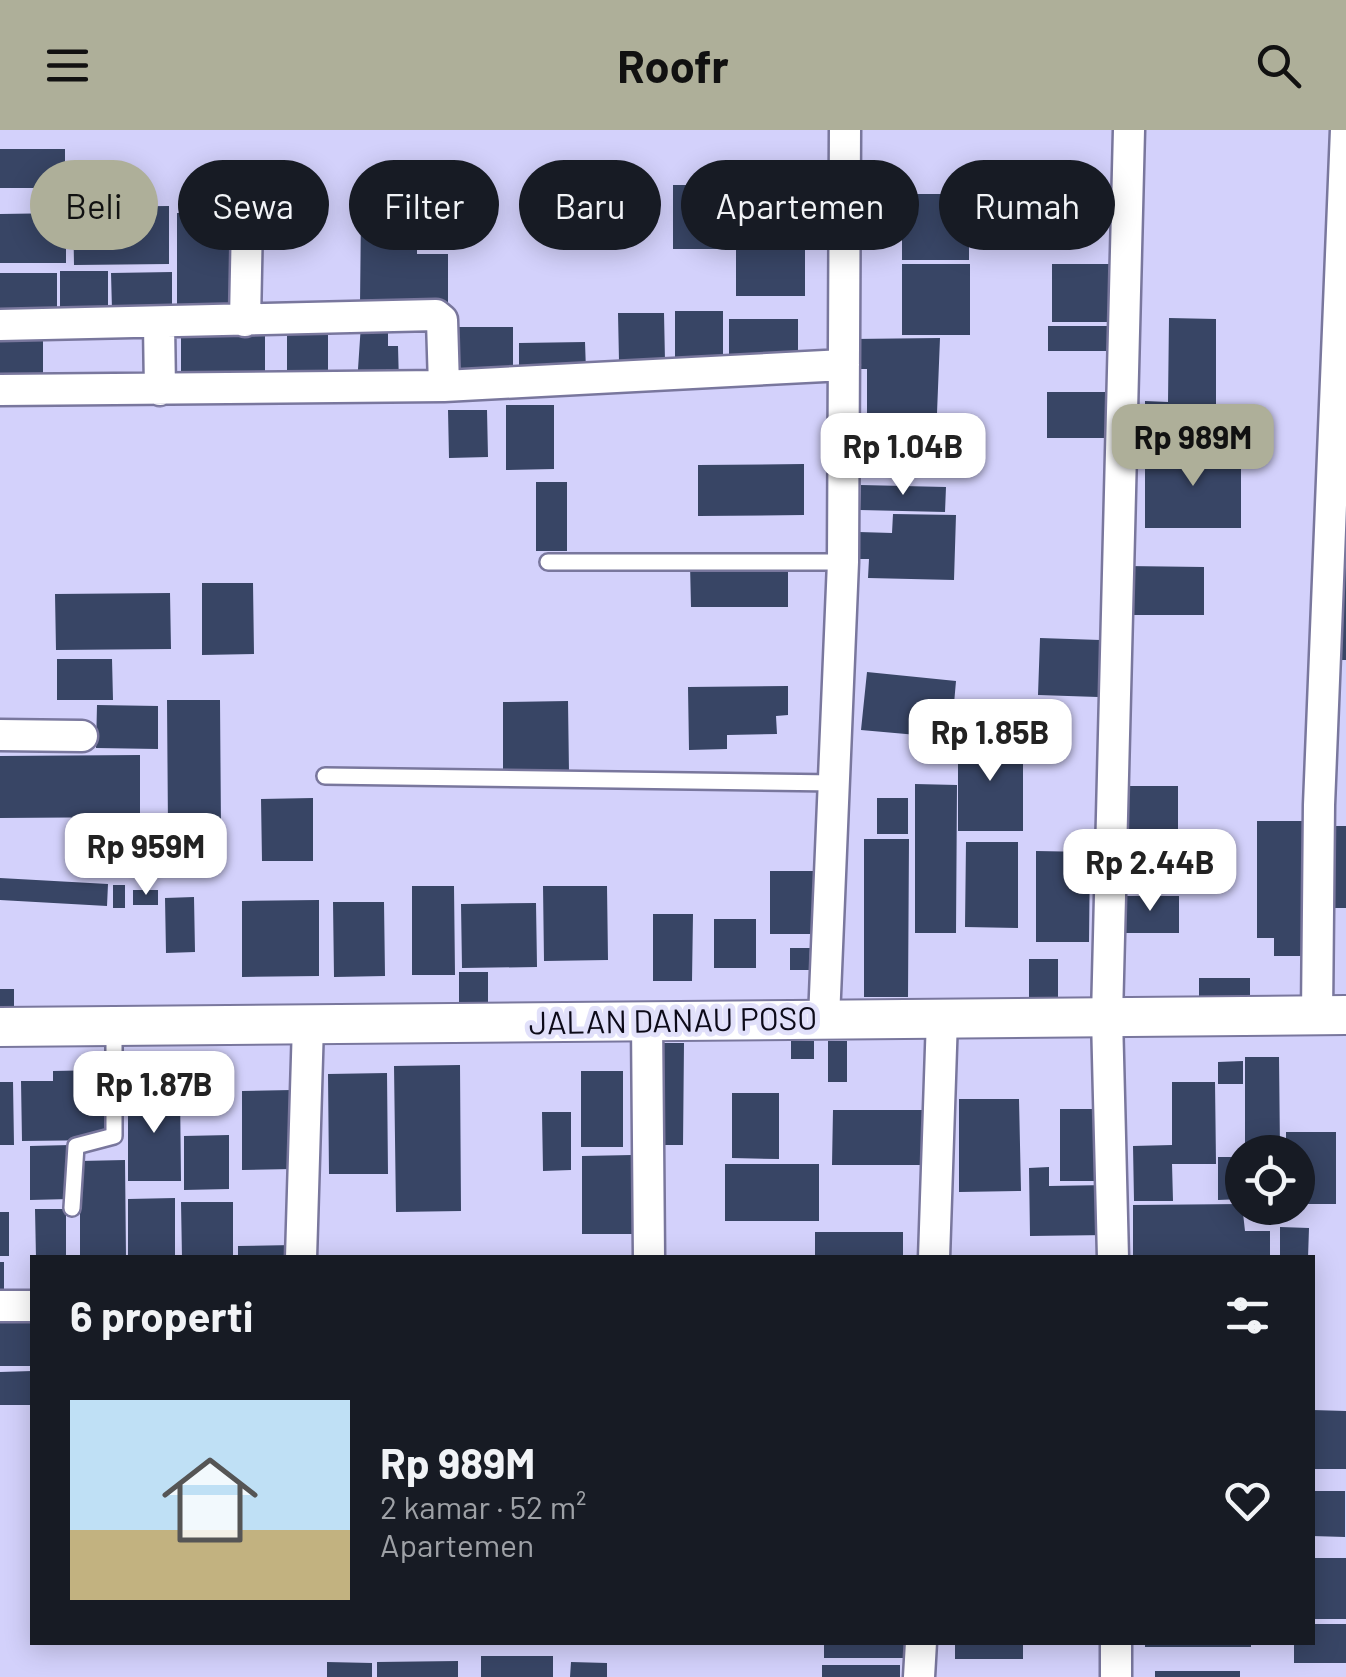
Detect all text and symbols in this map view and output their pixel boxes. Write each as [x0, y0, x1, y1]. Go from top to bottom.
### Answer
icon: menu [40, 38, 95, 93]
text: Roofr [617, 38, 729, 92]
icon: search [1251, 38, 1306, 93]
chip: Beli [30, 160, 158, 250]
chip: Sewa [178, 160, 329, 250]
chip: Filter [349, 160, 499, 250]
chip: Baru [519, 160, 661, 250]
chip: Apartemen [681, 160, 919, 250]
chip: Rumah [939, 160, 1115, 250]
pin: Rp 989M [1101, 404, 1285, 489]
pin: Rp 1.04B [800, 413, 1006, 498]
text: Rp 989M [1134, 417, 1252, 455]
text: Rp 1.04B [843, 426, 963, 464]
pin: Rp 1.85B [887, 699, 1093, 784]
text: Rp 1.85B [931, 712, 1049, 750]
pin: Rp 959M [54, 813, 238, 898]
text: Rp 959M [87, 826, 205, 864]
pin: Rp 2.44B [1047, 829, 1253, 914]
text: Rp 2.44B [1085, 842, 1215, 880]
street label: JALAN DANAU POSO [528, 997, 818, 1041]
pin: Rp 1.87B [51, 1051, 257, 1136]
text: Rp 1.87B [95, 1064, 213, 1102]
map controls [1225, 1135, 1315, 1225]
button: locate [1225, 1135, 1315, 1225]
icon: filters [1220, 1288, 1275, 1343]
text: 6 properti [70, 1290, 253, 1340]
text: Rp 989M [380, 1437, 535, 1487]
icon: home [150, 1440, 270, 1560]
icon: heart [1220, 1473, 1275, 1528]
text: 2 kamar · 52 m² [380, 1487, 587, 1525]
text: Apartemen [380, 1525, 534, 1563]

